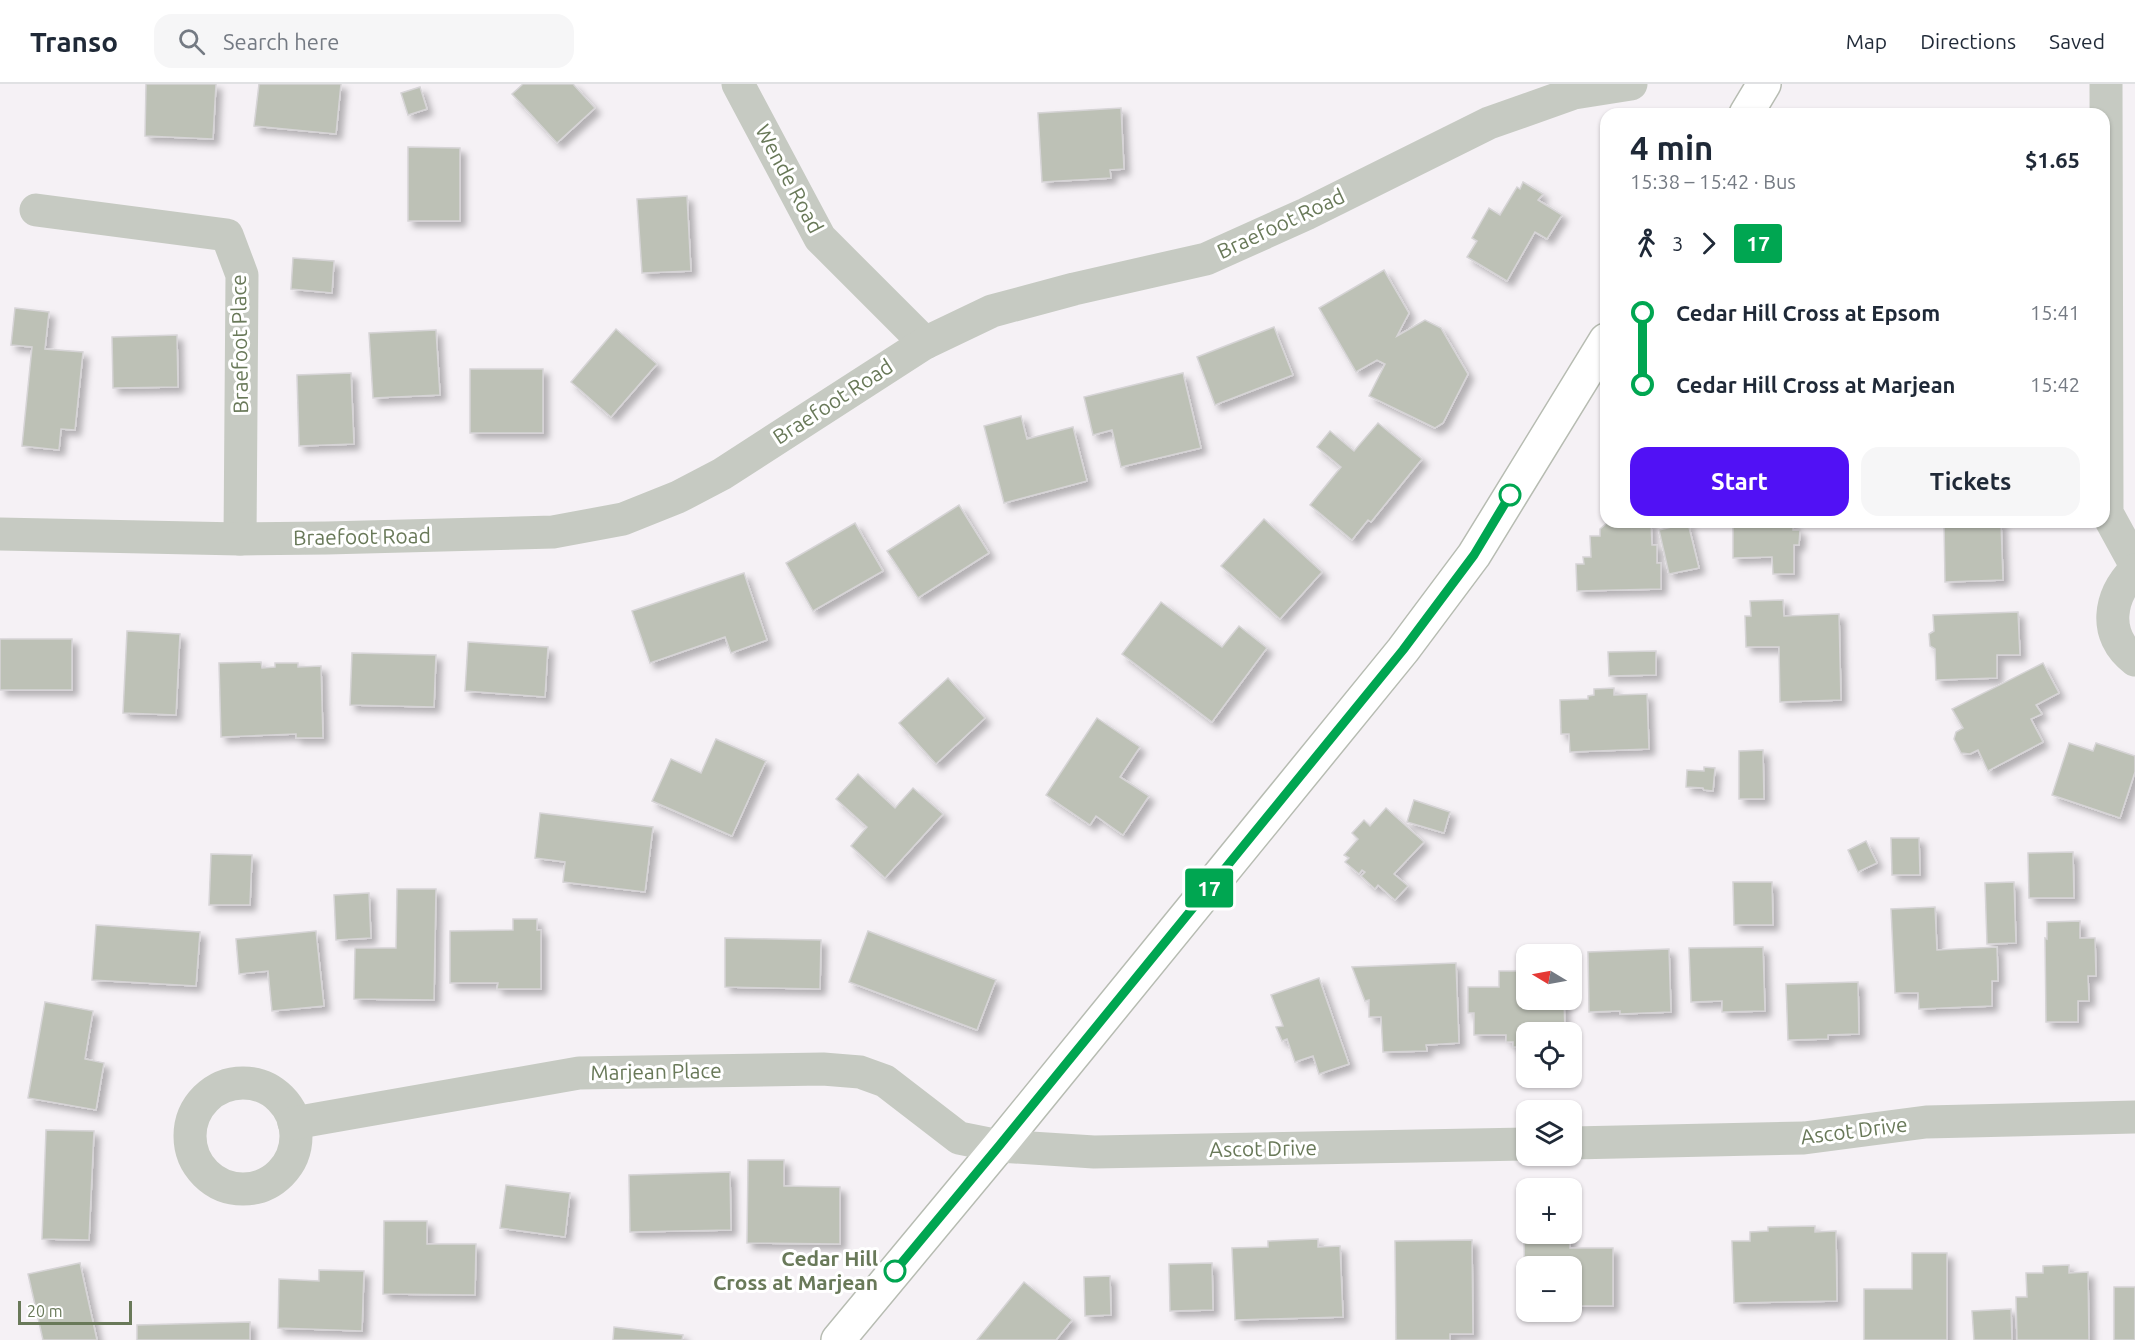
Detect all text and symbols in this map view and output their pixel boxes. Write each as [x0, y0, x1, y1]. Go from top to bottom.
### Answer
search box [154, 14, 574, 68]
icon: search [175, 25, 208, 58]
text: Transo [30, 26, 118, 57]
text: Search here [223, 29, 339, 54]
text: Map [1846, 29, 1887, 53]
text: Directions [1920, 29, 2016, 53]
text: Saved [2049, 29, 2105, 53]
street label: Wende Road [751, 120, 829, 237]
text: 4 min [1630, 129, 1713, 166]
text: $1.65 [2025, 147, 2080, 172]
text: 15:38 – 15:42 · Bus [1630, 170, 1796, 193]
street label: Braefoot Road [1213, 183, 1348, 263]
icon: walk [1630, 227, 1663, 260]
icon: forward [1692, 227, 1725, 260]
text: 17 [1746, 231, 1770, 255]
text: 3 [1672, 232, 1683, 255]
street label: Braefoot Place [226, 274, 252, 414]
text: Cedar Hill Cross at Epsom [1676, 300, 1940, 325]
text: 15:41 [2030, 301, 2080, 324]
street label: Braefoot Road [768, 354, 897, 449]
text: Cedar Hill Cross at Marjean [1676, 372, 1956, 397]
text: 15:42 [2030, 373, 2080, 396]
button: Start [1630, 447, 1849, 516]
button: Tickets [1861, 447, 2080, 516]
unlabelled marker [1499, 484, 1521, 506]
street label: Braefoot Road [293, 523, 431, 549]
line badge: 17 [1182, 868, 1236, 908]
text: 17 [1197, 876, 1221, 900]
north arrow [1516, 944, 1582, 1010]
map controls [1516, 944, 1582, 1322]
button: locate [1516, 1022, 1582, 1088]
street label: Marjean Place [590, 1058, 722, 1084]
button: layers [1516, 1100, 1582, 1166]
street label: Ascot Drive [1799, 1112, 1909, 1148]
street label: Ascot Drive [1209, 1135, 1317, 1161]
button: + [1516, 1178, 1582, 1244]
place label: Cedar Hill Cross at Marjean [713, 1246, 878, 1294]
button: − [1516, 1256, 1582, 1322]
marker: Cedar Hill Cross at Marjean [884, 1260, 906, 1282]
scale bar [18, 1298, 132, 1326]
text: 20 m [27, 1302, 63, 1320]

